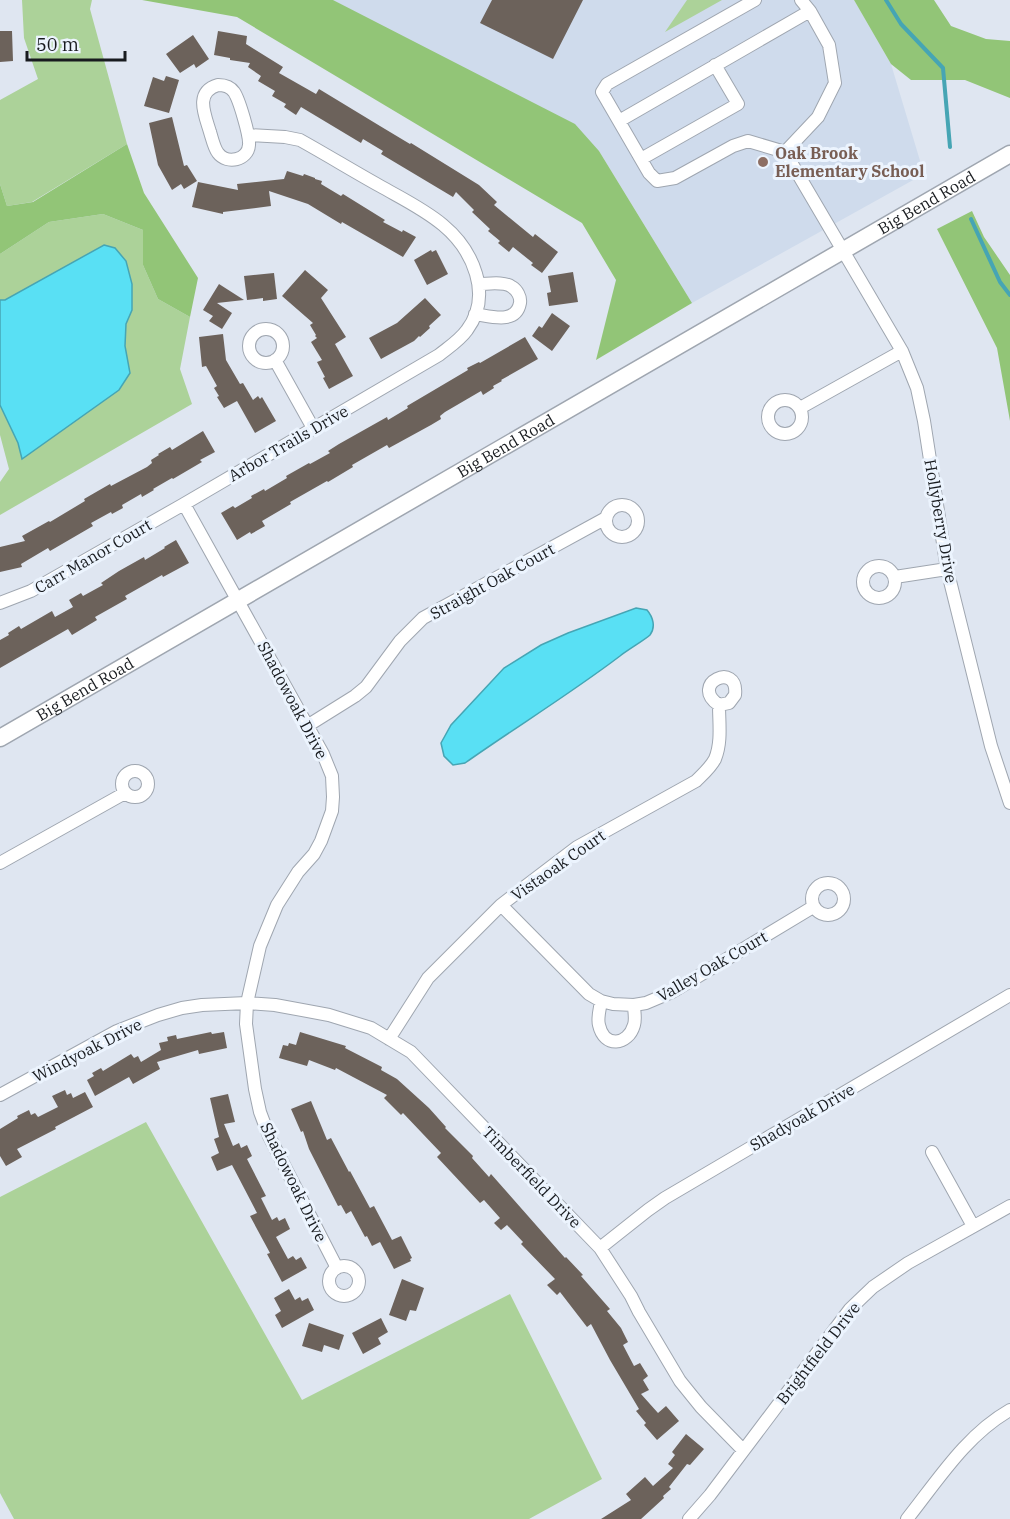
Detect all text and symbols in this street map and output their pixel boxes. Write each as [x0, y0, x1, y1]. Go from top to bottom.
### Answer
scale bar [27, 24, 124, 62]
text: 50 m [36, 33, 79, 56]
place label: Oak Brook Elementary School [775, 143, 924, 181]
marker: Oak Brook Elementary School [756, 155, 770, 169]
street label: Big Bend Road [874, 166, 979, 238]
street label: Arbor Trails Drive [224, 400, 352, 486]
street label: Big Bend Road [453, 409, 558, 482]
street label: Hollyberry Drive [920, 458, 962, 584]
street label: Carr Manor Court [31, 514, 155, 598]
street label: Straight Oak Court [426, 538, 558, 624]
street label: Shadowoak Drive [254, 638, 332, 762]
street label: Big Bend Road [32, 653, 137, 725]
street label: Vistaoak Court [507, 825, 609, 905]
street label: Valley Oak Court [653, 926, 771, 1006]
street label: Windyoak Drive [29, 1014, 145, 1086]
street label: Shadyoak Drive [746, 1079, 858, 1155]
street label: Shadowoak Drive [256, 1119, 332, 1245]
street label: Timberfield Drive [478, 1122, 586, 1232]
street label: Brightfield Drive [772, 1298, 864, 1408]

